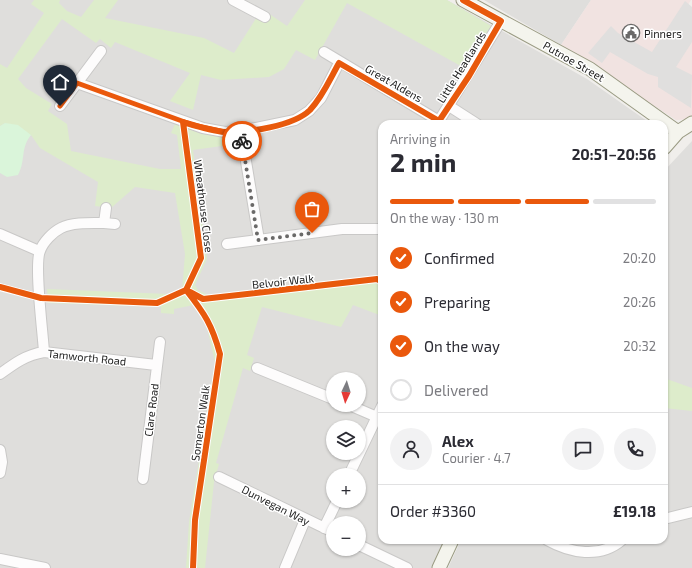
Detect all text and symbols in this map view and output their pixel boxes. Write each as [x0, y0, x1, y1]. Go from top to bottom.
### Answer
public building icon: Pinners [621, 23, 641, 43]
place label: Pinners [644, 27, 682, 40]
street label: Little Headlands [434, 29, 488, 105]
street label: Putnoe Street [541, 38, 607, 84]
street label: Great Aldens [363, 61, 425, 105]
pin [43, 65, 77, 106]
icon: home [49, 71, 71, 93]
courier [222, 121, 262, 161]
icon: bike [231, 130, 253, 152]
text: Arriving in [390, 131, 450, 147]
text: 20:51–20:56 [572, 145, 656, 163]
text: 2 min [390, 146, 456, 177]
street label: Wheathouse Close [192, 159, 216, 253]
pin [295, 192, 329, 233]
icon: bag [301, 198, 323, 220]
text: On the way · 130 m [390, 210, 499, 226]
icon: check [390, 247, 412, 269]
text: Confirmed [424, 249, 495, 267]
text: 20:20 [623, 250, 656, 266]
street label: Belvoir Walk [251, 271, 315, 291]
icon: check [390, 291, 412, 313]
text: Preparing [424, 293, 490, 311]
text: 20:26 [623, 294, 656, 310]
icon: check [390, 335, 412, 357]
text: On the way [424, 337, 500, 355]
text: 20:32 [623, 338, 656, 354]
street label: Tamworth Road [47, 346, 127, 368]
north arrow [326, 372, 366, 412]
map controls [326, 372, 366, 556]
text: Delivered [424, 381, 489, 399]
street label: Clare Road [141, 383, 161, 437]
street label: Somerton Walk [188, 384, 212, 462]
button: layers [326, 420, 366, 460]
button: person [390, 428, 432, 470]
button: chat [562, 428, 604, 470]
button: phone [614, 428, 656, 470]
text: Alex [442, 432, 474, 450]
text: Courier · 4.7 [442, 450, 511, 466]
button: + [326, 468, 366, 508]
street label: Dunvegan Way [240, 482, 312, 528]
text: Order #3360 [390, 502, 476, 520]
text: £19.18 [613, 502, 656, 520]
button: − [326, 516, 366, 556]

